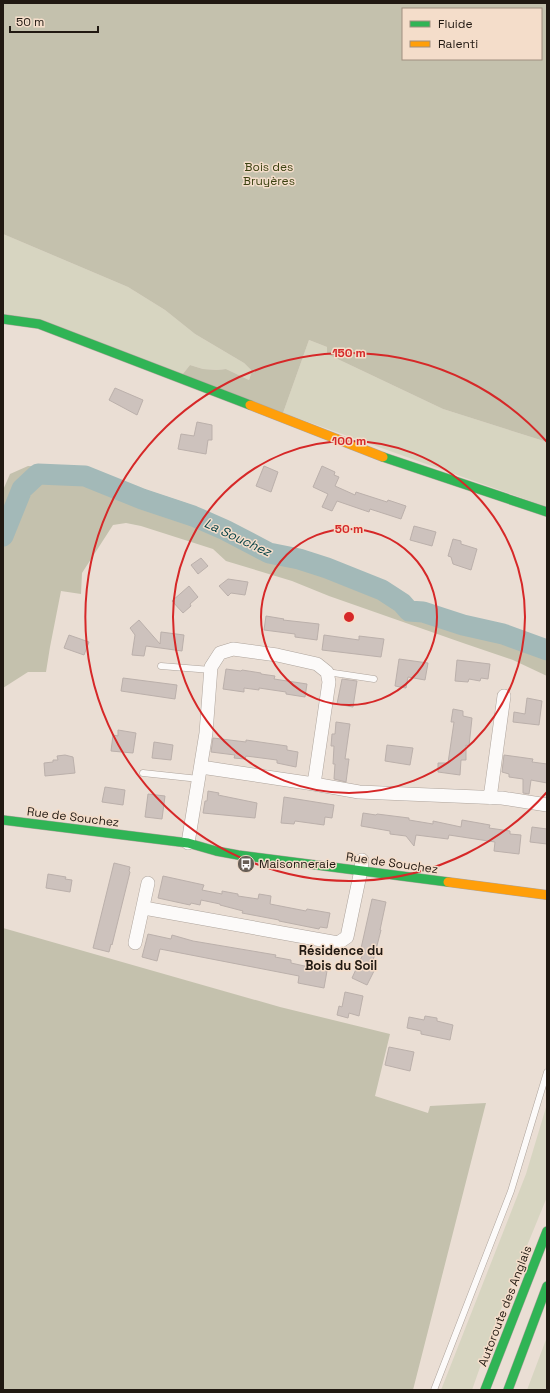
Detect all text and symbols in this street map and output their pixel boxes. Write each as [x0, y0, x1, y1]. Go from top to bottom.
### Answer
scale bar [10, 8, 98, 34]
legend [402, 8, 542, 60]
text: 50 m [16, 14, 44, 30]
text: Fluide [438, 16, 473, 32]
text: Ralenti [438, 36, 478, 52]
park label: Bois des Bruyères [243, 159, 295, 189]
text: 150 m [332, 345, 366, 361]
text: 100 m [332, 433, 366, 449]
water label: La Souchez [202, 515, 275, 561]
text: 50 m [335, 521, 363, 537]
centre of rings [342, 610, 356, 624]
street label: Rue de Souchez [26, 803, 120, 831]
street label: Rue de Souchez [345, 849, 439, 877]
bus stop icon: Maisonneraie [236, 854, 256, 874]
place label: Maisonneraie [259, 856, 336, 872]
district label: Résidence du Bois du Soil [299, 942, 383, 974]
street label: Autoroute des Anglais [475, 1243, 535, 1369]

